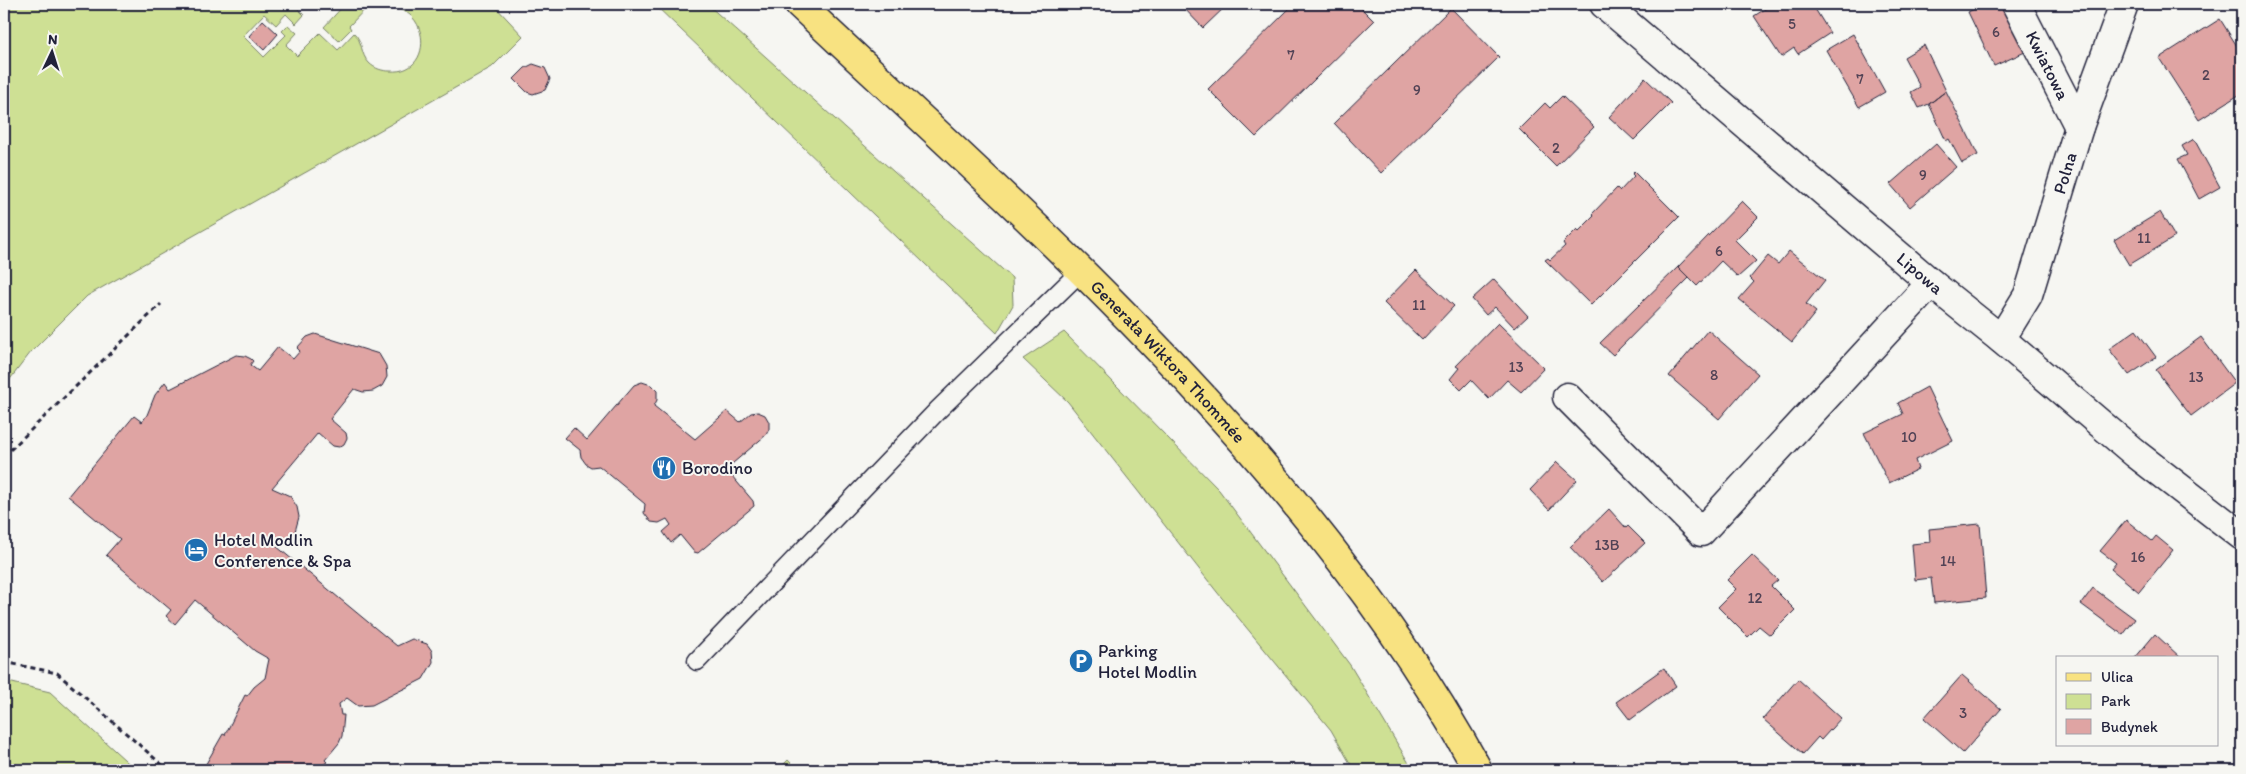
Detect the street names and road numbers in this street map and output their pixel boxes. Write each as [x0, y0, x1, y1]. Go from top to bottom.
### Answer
street label: Kwiatowa [2021, 27, 2075, 104]
street label: Polna [2048, 149, 2082, 197]
street label: Lipowa [1892, 247, 1948, 300]
street label: Generała Wiktora Thommée [1086, 275, 1250, 448]

